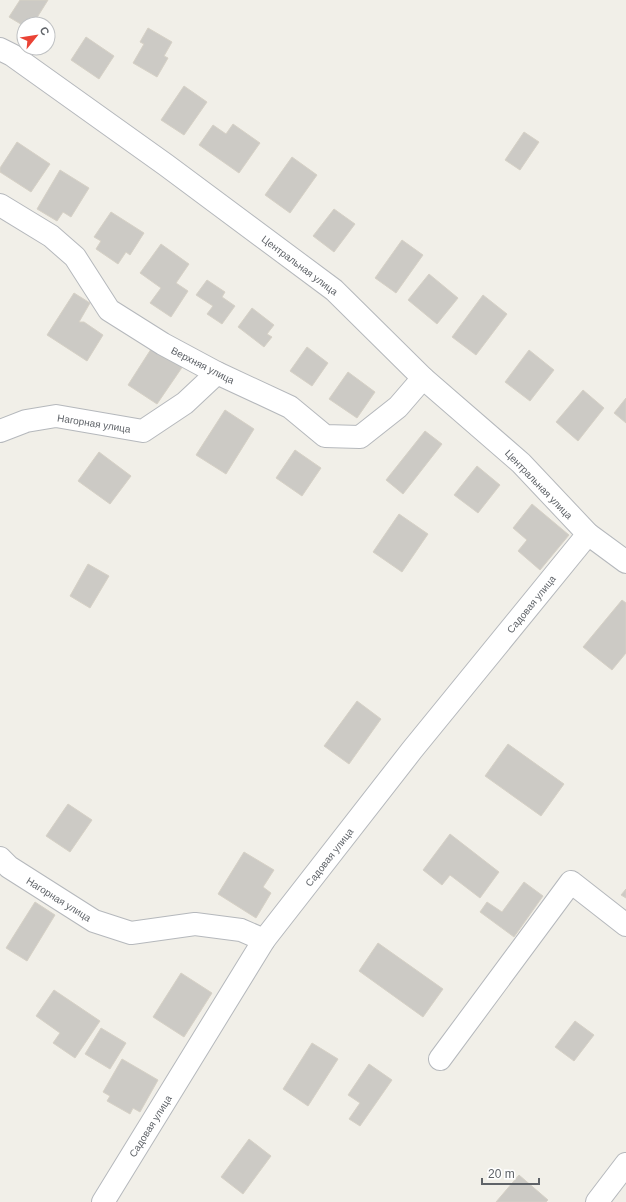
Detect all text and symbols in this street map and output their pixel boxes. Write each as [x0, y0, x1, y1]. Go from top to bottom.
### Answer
north arrow [16, 16, 56, 56]
text: С [37, 25, 52, 37]
street label: Центральная улица [260, 233, 340, 298]
street label: Верхняя улица [169, 345, 237, 386]
street label: Нагорная улица [56, 412, 132, 435]
street label: Центральная улица [503, 447, 575, 522]
street label: Садовая улица [505, 573, 558, 635]
street label: Садовая улица [303, 826, 356, 889]
street label: Нагорная улица [24, 875, 93, 924]
street label: Садовая улица [127, 1093, 174, 1159]
scale bar [482, 1160, 539, 1186]
text: 20 m [488, 1167, 515, 1181]

